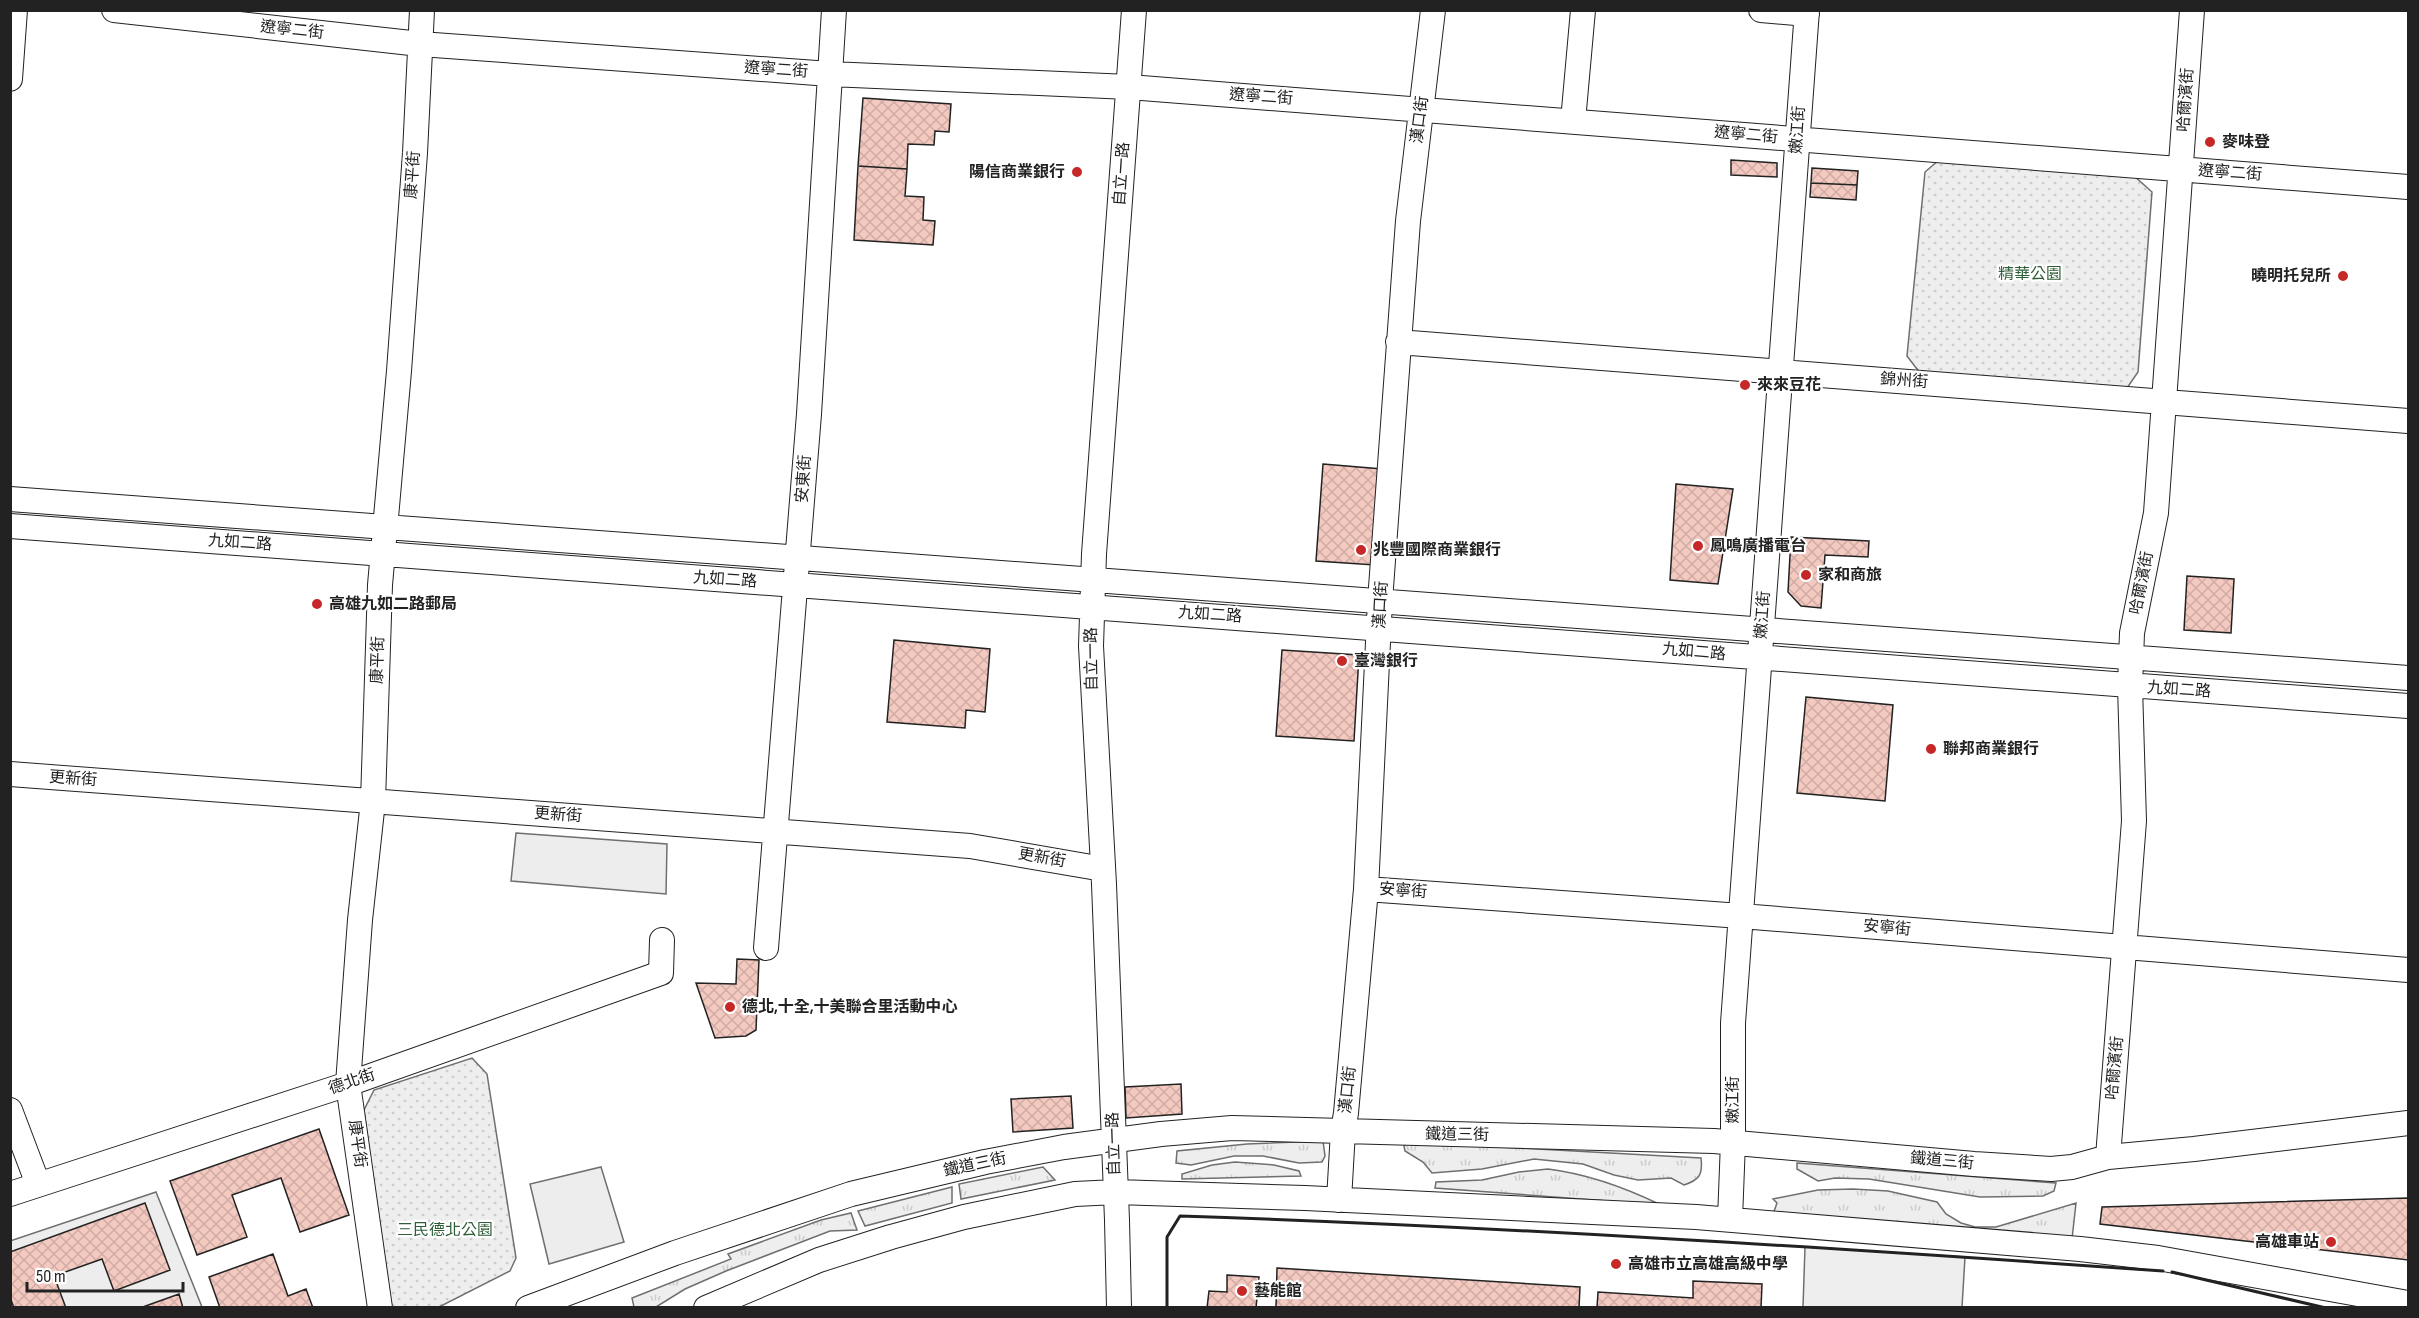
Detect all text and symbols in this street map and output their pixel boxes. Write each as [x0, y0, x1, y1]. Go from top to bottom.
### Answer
street label: 遼寧二街 [259, 17, 325, 43]
street label: 遼寧二街 [743, 58, 809, 82]
street label: 哈爾濱街 [2174, 67, 2198, 133]
street label: 遼寧二街 [1228, 85, 1294, 109]
street label: 漢口街 [1408, 95, 1432, 145]
street label: 嫩江街 [1787, 105, 1809, 155]
street label: 遼寧二街 [1713, 123, 1779, 147]
place label: 麥味登 [2222, 133, 2270, 152]
marker: 麥味登 [2203, 135, 2217, 149]
street label: 自立一路 [1110, 141, 1134, 207]
street label: 康平街 [402, 150, 424, 200]
street label: 遼寧二街 [2197, 161, 2263, 185]
place label: 陽信商業銀行 [969, 163, 1065, 182]
marker: 陽信商業銀行 [1070, 165, 1084, 179]
park label: 精華公園 [1998, 265, 2062, 284]
place label: 曉明托兒所 [2251, 267, 2331, 286]
marker: 曉明托兒所 [2336, 269, 2350, 283]
street label: 錦州街 [1879, 370, 1929, 392]
place label: 來來豆花 [1757, 376, 1821, 395]
marker: 來來豆花 [1738, 378, 1752, 392]
street label: 安東街 [793, 454, 815, 504]
street label: 九如二路 [207, 531, 273, 555]
place label: 鳳鳴廣播電台 [1710, 537, 1806, 556]
marker: 鳳鳴廣播電台 [1691, 539, 1705, 553]
place label: 兆豐國際商業銀行 [1373, 541, 1501, 560]
marker: 兆豐國際商業銀行 [1354, 543, 1368, 557]
street label: 哈爾濱街 [2127, 550, 2157, 616]
place label: 家和商旅 [1818, 566, 1882, 585]
street label: 九如二路 [692, 568, 758, 592]
marker: 家和商旅 [1799, 568, 1813, 582]
street label: 漢口街 [1370, 581, 1392, 629]
street label: 嫩江街 [1752, 590, 1774, 640]
place label: 高雄九如二路郵局 [329, 594, 457, 614]
marker: 高雄九如二路郵局 [310, 597, 324, 611]
street label: 九如二路 [1177, 603, 1243, 627]
street label: 自立一路 [1082, 627, 1102, 691]
street label: 康平街 [368, 636, 388, 684]
street label: 九如二路 [1661, 640, 1727, 664]
place label: 臺灣銀行 [1354, 652, 1418, 671]
marker: 臺灣銀行 [1335, 654, 1349, 668]
street label: 九如二路 [2146, 678, 2212, 702]
place label: 聯邦商業銀行 [1943, 740, 2039, 759]
marker: 聯邦商業銀行 [1924, 742, 1938, 756]
street label: 更新街 [48, 768, 98, 790]
street label: 更新街 [533, 804, 583, 826]
street label: 更新街 [1017, 844, 1067, 872]
street label: 安寧街 [1378, 880, 1428, 902]
street label: 安寧街 [1862, 916, 1912, 940]
place label: 德北,十全,十美聯合里活動中心 [742, 997, 958, 1017]
marker: 德北,十全,十美聯合里活動中心 [723, 1000, 737, 1014]
street label: 哈爾濱街 [2103, 1035, 2127, 1101]
street label: 德北街 [326, 1065, 378, 1099]
street label: 漢口街 [1336, 1065, 1360, 1115]
street label: 嫩江街 [1724, 1076, 1743, 1124]
street label: 自立一路 [1103, 1112, 1125, 1176]
street label: 康平街 [344, 1119, 370, 1169]
street label: 鐵道三街 [1425, 1125, 1489, 1145]
street label: 鐵道三街 [942, 1149, 1008, 1181]
street label: 鐵道三街 [1909, 1149, 1975, 1173]
park label: 三民德北公園 [397, 1221, 493, 1240]
place label: 高雄車站 [2255, 1233, 2319, 1252]
marker: 高雄車站 [2324, 1235, 2338, 1249]
scale bar [27, 1255, 183, 1293]
place label: 高雄市立高雄高級中學 [1628, 1255, 1788, 1274]
marker: 高雄市立高雄高級中學 [1609, 1257, 1623, 1271]
text: 50 m [36, 1266, 66, 1287]
place label: 藝能館 [1254, 1281, 1302, 1301]
marker: 藝能館 [1235, 1284, 1249, 1298]

